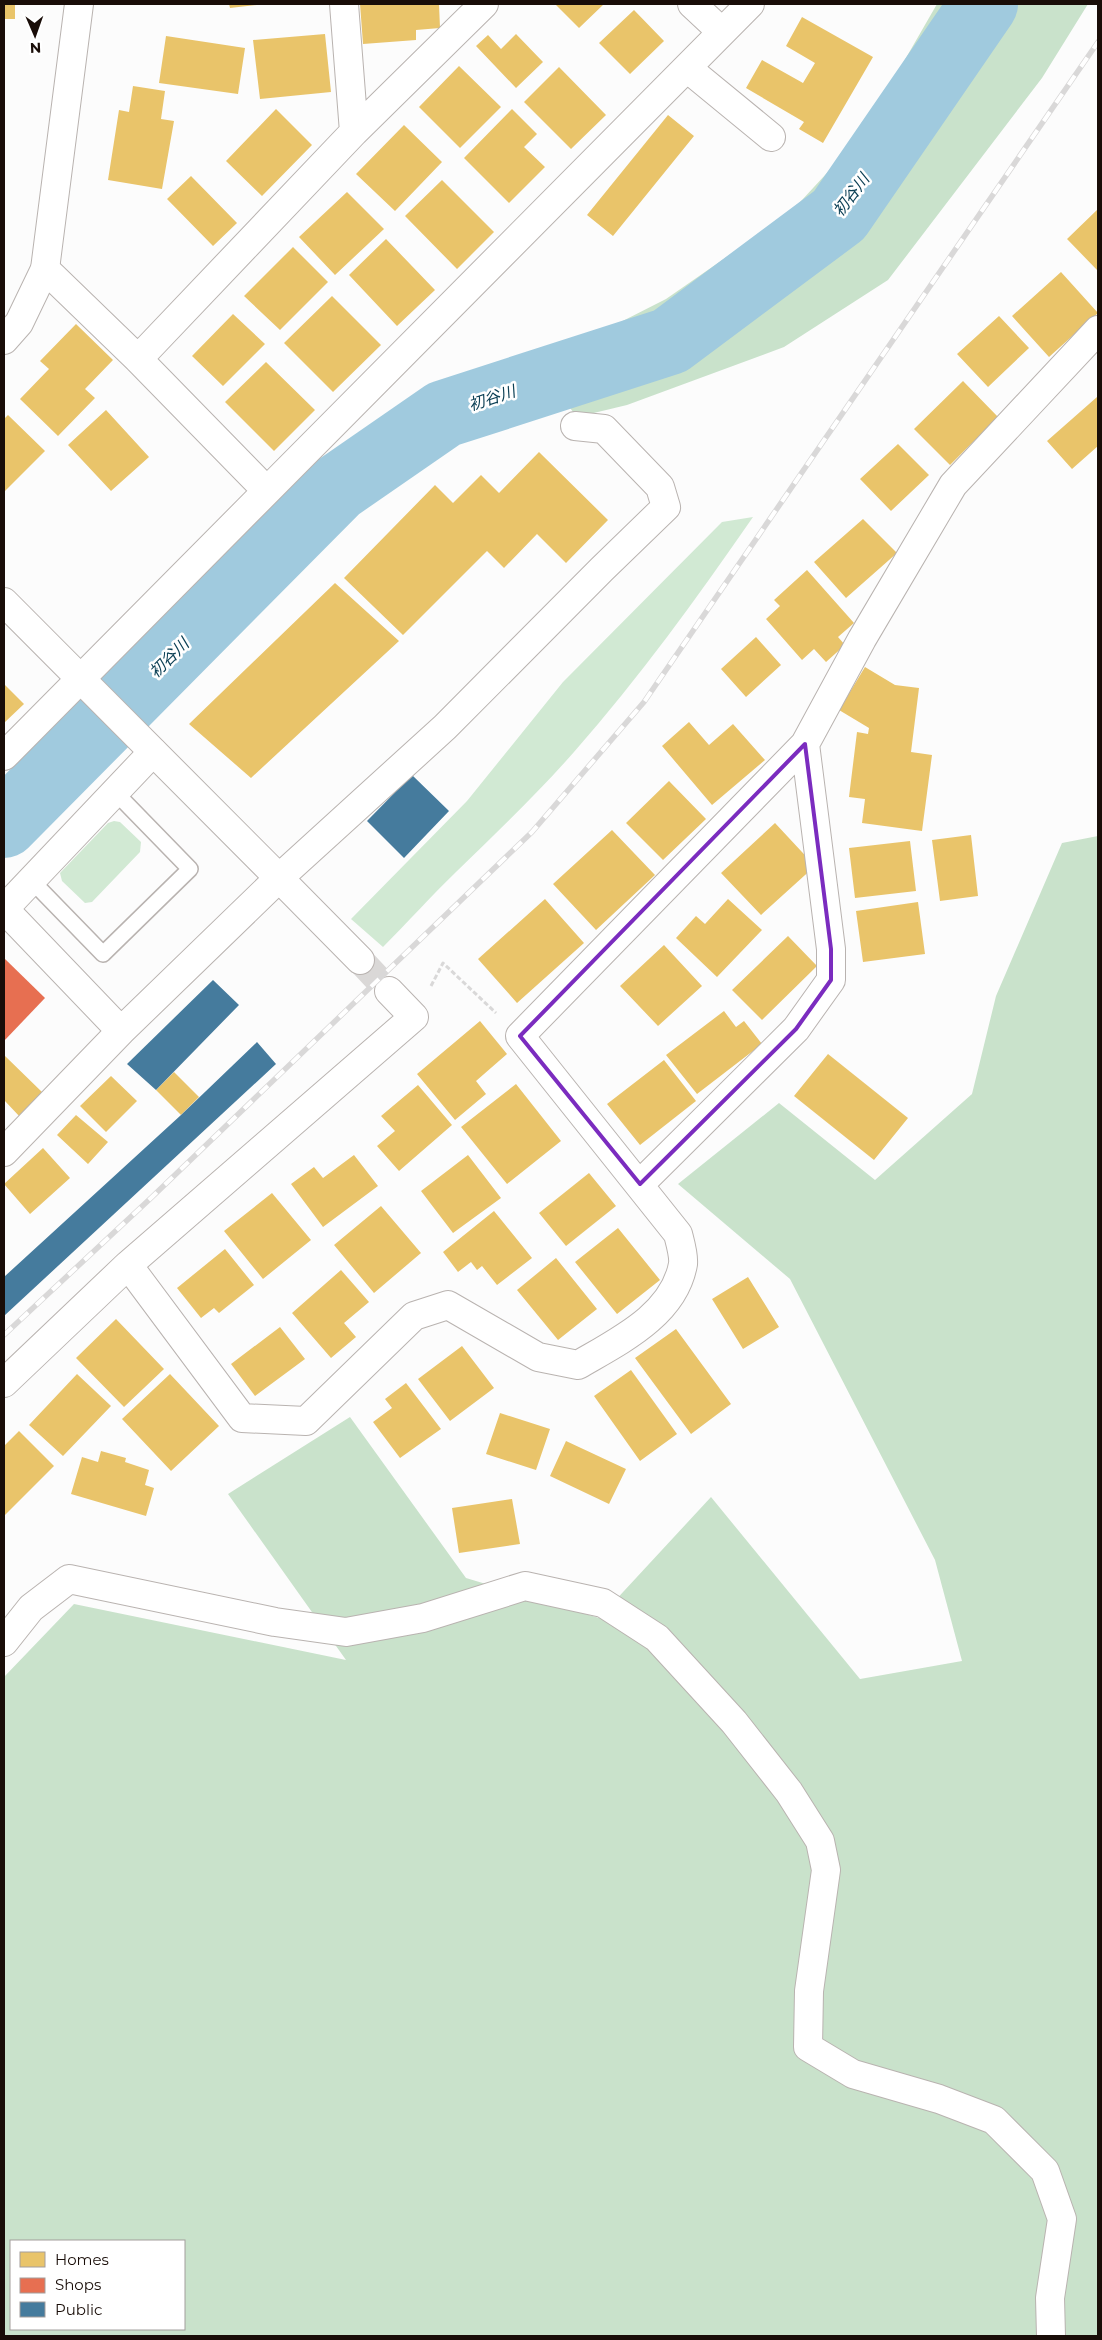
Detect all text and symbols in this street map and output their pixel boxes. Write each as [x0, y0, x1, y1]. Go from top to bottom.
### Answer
north arrow [10, 10, 60, 60]
text: N [29, 39, 41, 57]
water label: 初谷川 [829, 169, 874, 220]
water label: 初谷川 [466, 381, 520, 414]
water label: 初谷川 [145, 633, 194, 682]
legend [10, 2240, 185, 2330]
text: Homes [55, 2250, 109, 2269]
text: Shops [55, 2275, 101, 2294]
text: Public [55, 2300, 103, 2319]

